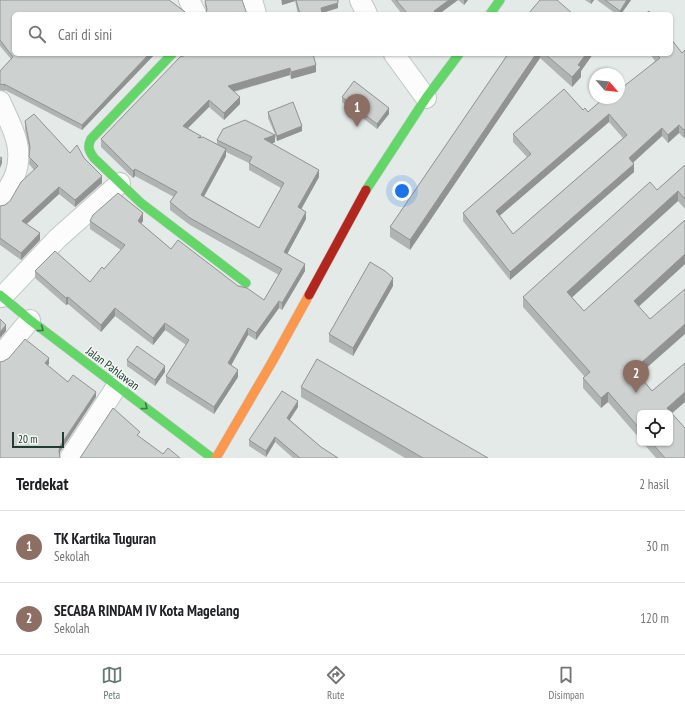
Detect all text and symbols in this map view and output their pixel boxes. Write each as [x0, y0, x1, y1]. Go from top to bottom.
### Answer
search box [12, 12, 673, 56]
icon: search [26, 23, 48, 45]
text: Cari di sini [58, 25, 112, 44]
north arrow [589, 68, 625, 104]
pin: 1 [344, 94, 370, 127]
your location [392, 181, 412, 201]
one-way arrow [37, 324, 44, 331]
street label: Jalan Pahlawan [83, 342, 143, 393]
pin: 2 [623, 360, 649, 393]
one-way arrow [140, 403, 147, 410]
map controls [637, 410, 673, 446]
button: locate [637, 410, 673, 446]
scale bar [12, 430, 64, 449]
text: 20 m [18, 432, 37, 446]
text: Terdekat [16, 473, 68, 495]
text: 2 hasil [639, 476, 669, 493]
text: TK Kartika Tuguran [54, 529, 156, 548]
text: 1 [26, 538, 32, 555]
text: 30 m [646, 538, 669, 555]
text: Sekolah [54, 548, 89, 565]
text: SECABA RINDAM IV Kota Magelang [54, 601, 239, 620]
text: 2 [26, 610, 32, 627]
text: 120 m [640, 610, 669, 627]
text: Sekolah [54, 620, 89, 637]
tab: Peta [101, 664, 123, 702]
tab: Rute [325, 664, 347, 702]
tab: Disimpan [549, 664, 584, 702]

